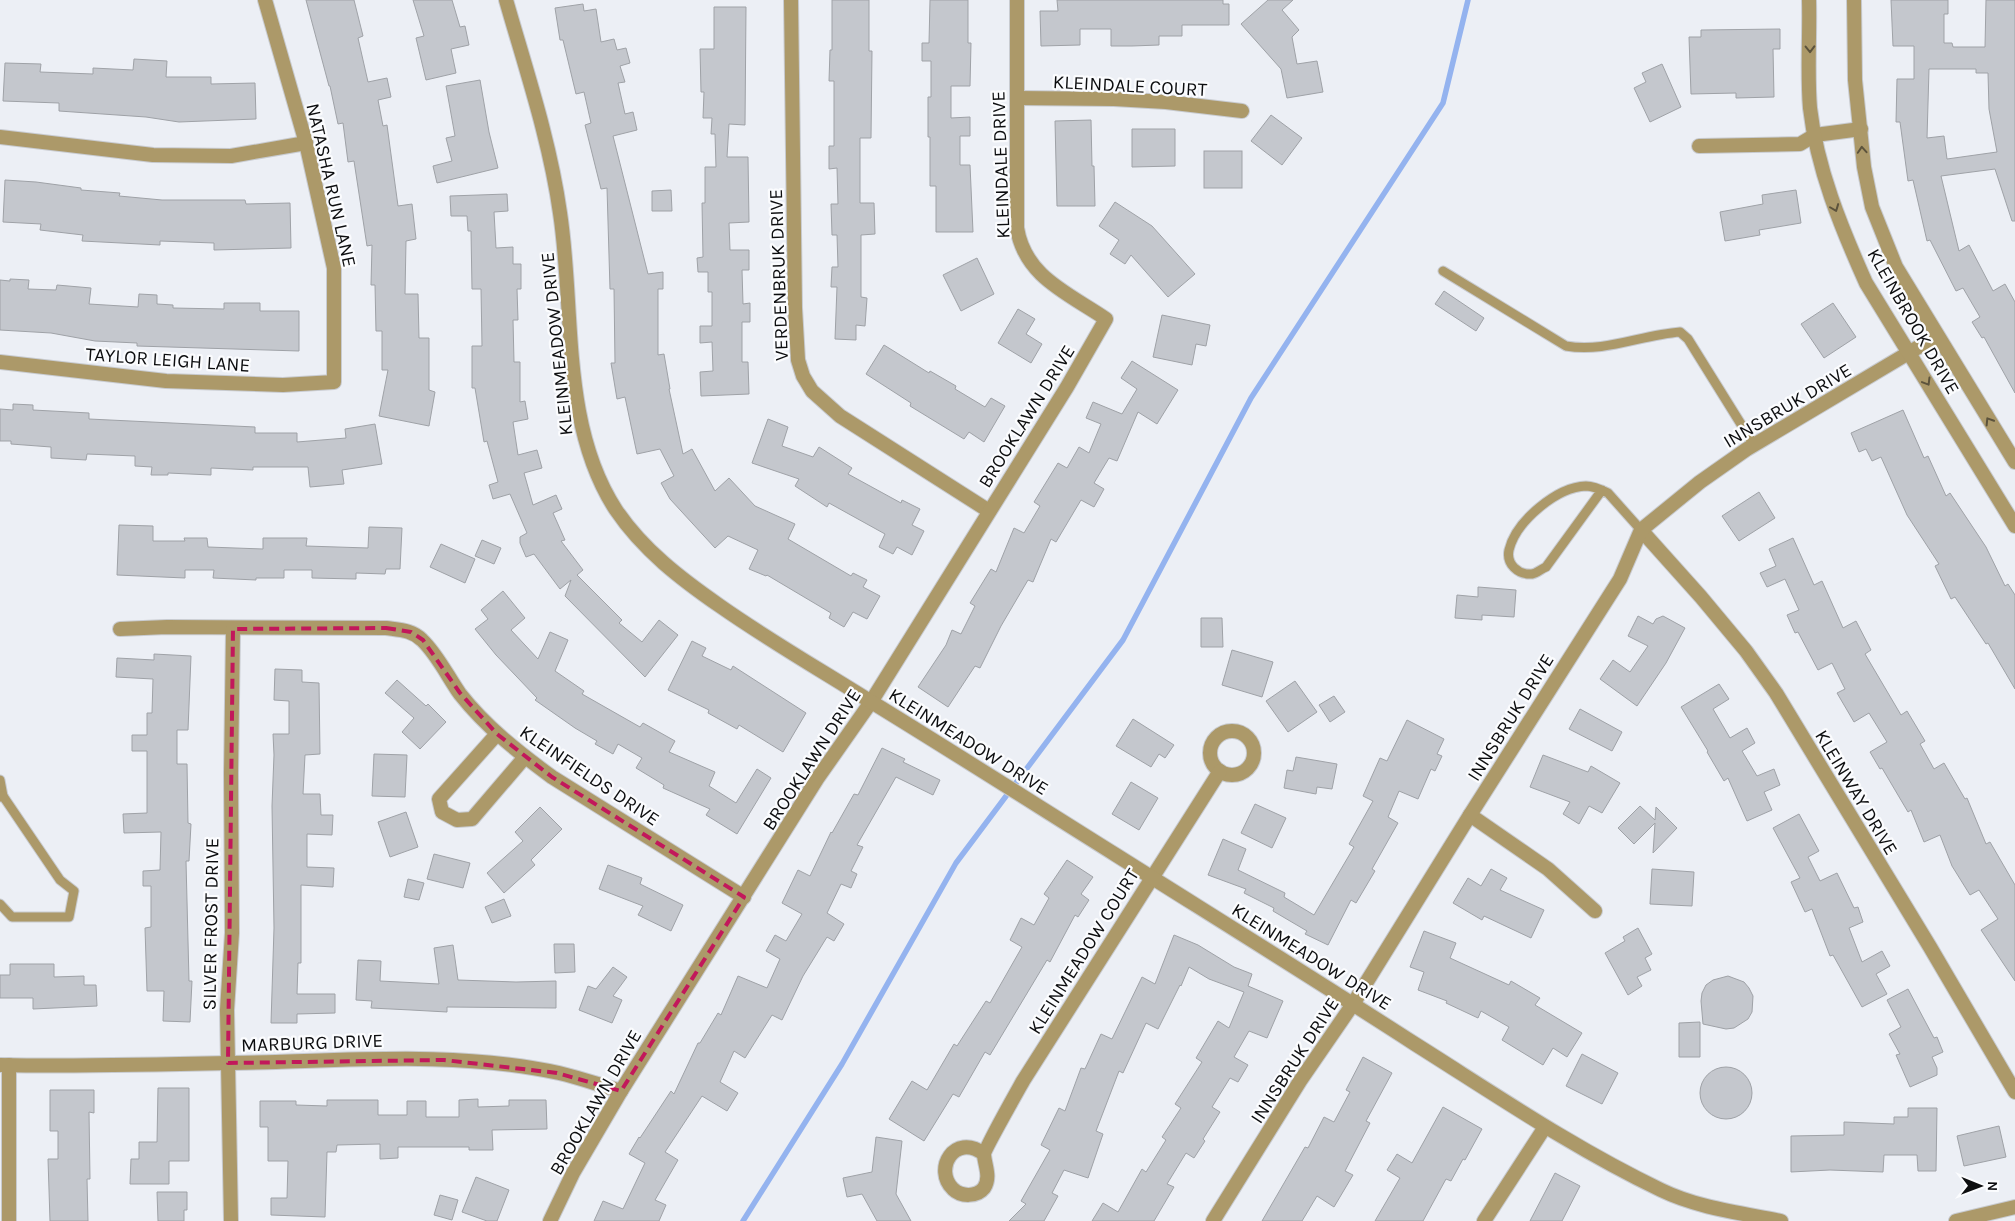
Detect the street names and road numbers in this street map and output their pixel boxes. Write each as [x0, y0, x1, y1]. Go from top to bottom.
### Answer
street label: KLEINDALE COURT [1052, 71, 1208, 101]
street label: KLEINDALE DRIVE [987, 91, 1015, 239]
street label: NATASHA RUN LANE [301, 101, 361, 269]
street label: VERDENBRUK DRIVE [765, 189, 793, 361]
street label: KLEINBROOK DRIVE [1863, 245, 1964, 398]
street label: KLEINMEADOW DRIVE [536, 251, 578, 437]
street label: BROOKLAWN DRIVE [974, 341, 1080, 492]
street label: TAYLOR LEIGH LANE [85, 343, 251, 377]
street label: INNSBRUK DRIVE [1719, 359, 1856, 453]
street label: INNSBRUK DRIVE [1463, 650, 1559, 785]
street label: KLEINMEADOW DRIVE [885, 684, 1052, 800]
street label: BROOKLAWN DRIVE [758, 685, 866, 834]
street label: KLEINFIELDS DRIVE [515, 721, 663, 831]
street label: KLEINWAY DRIVE [1810, 726, 1902, 859]
street label: SILVER FROST DRIVE [198, 838, 224, 1011]
street label: KLEINMEADOW COURT [1024, 864, 1144, 1038]
street label: KLEINMEADOW DRIVE [1228, 899, 1395, 1015]
street label: INNSBRUK DRIVE [1246, 994, 1344, 1128]
street label: BROOKLAWN DRIVE [545, 1026, 646, 1179]
street label: MARBURG DRIVE [241, 1030, 383, 1056]

